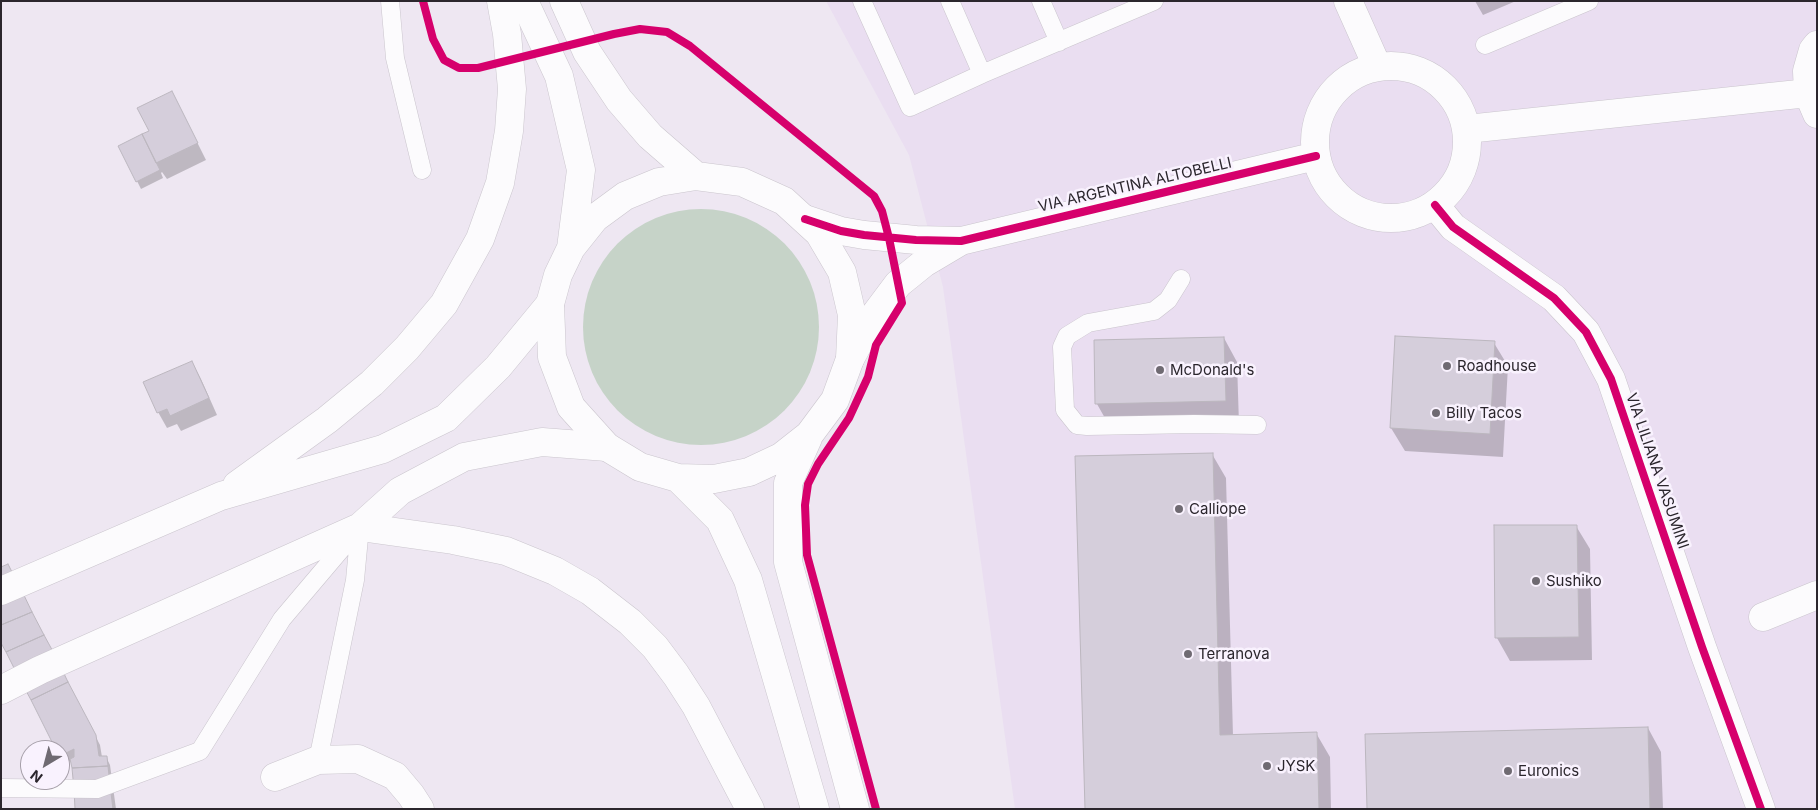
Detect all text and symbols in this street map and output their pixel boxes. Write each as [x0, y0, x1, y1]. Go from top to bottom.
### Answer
street label: VIA ARGENTINA ALTOBELLI [1037, 154, 1233, 216]
place label: Roadhouse [1457, 357, 1537, 375]
marker: Roadhouse [1441, 360, 1453, 372]
place label: McDonald's [1170, 361, 1254, 379]
marker: McDonald's [1154, 364, 1166, 376]
street label: VIA LILIANA VASUMINI [1622, 391, 1692, 551]
place label: Billy Tacos [1446, 404, 1522, 422]
marker: Billy Tacos [1430, 407, 1442, 419]
place label: Calliope [1189, 500, 1246, 518]
marker: Calliope [1173, 503, 1185, 515]
place label: Sushiko [1546, 572, 1602, 590]
marker: Sushiko [1530, 575, 1542, 587]
place label: Terranova [1198, 645, 1270, 663]
marker: Terranova [1182, 648, 1194, 660]
north arrow [20, 740, 70, 790]
place label: JYSK [1277, 757, 1315, 775]
marker: JYSK [1261, 760, 1273, 772]
place label: Euronics [1518, 762, 1579, 780]
marker: Euronics [1502, 765, 1514, 777]
text: N [27, 767, 46, 787]

